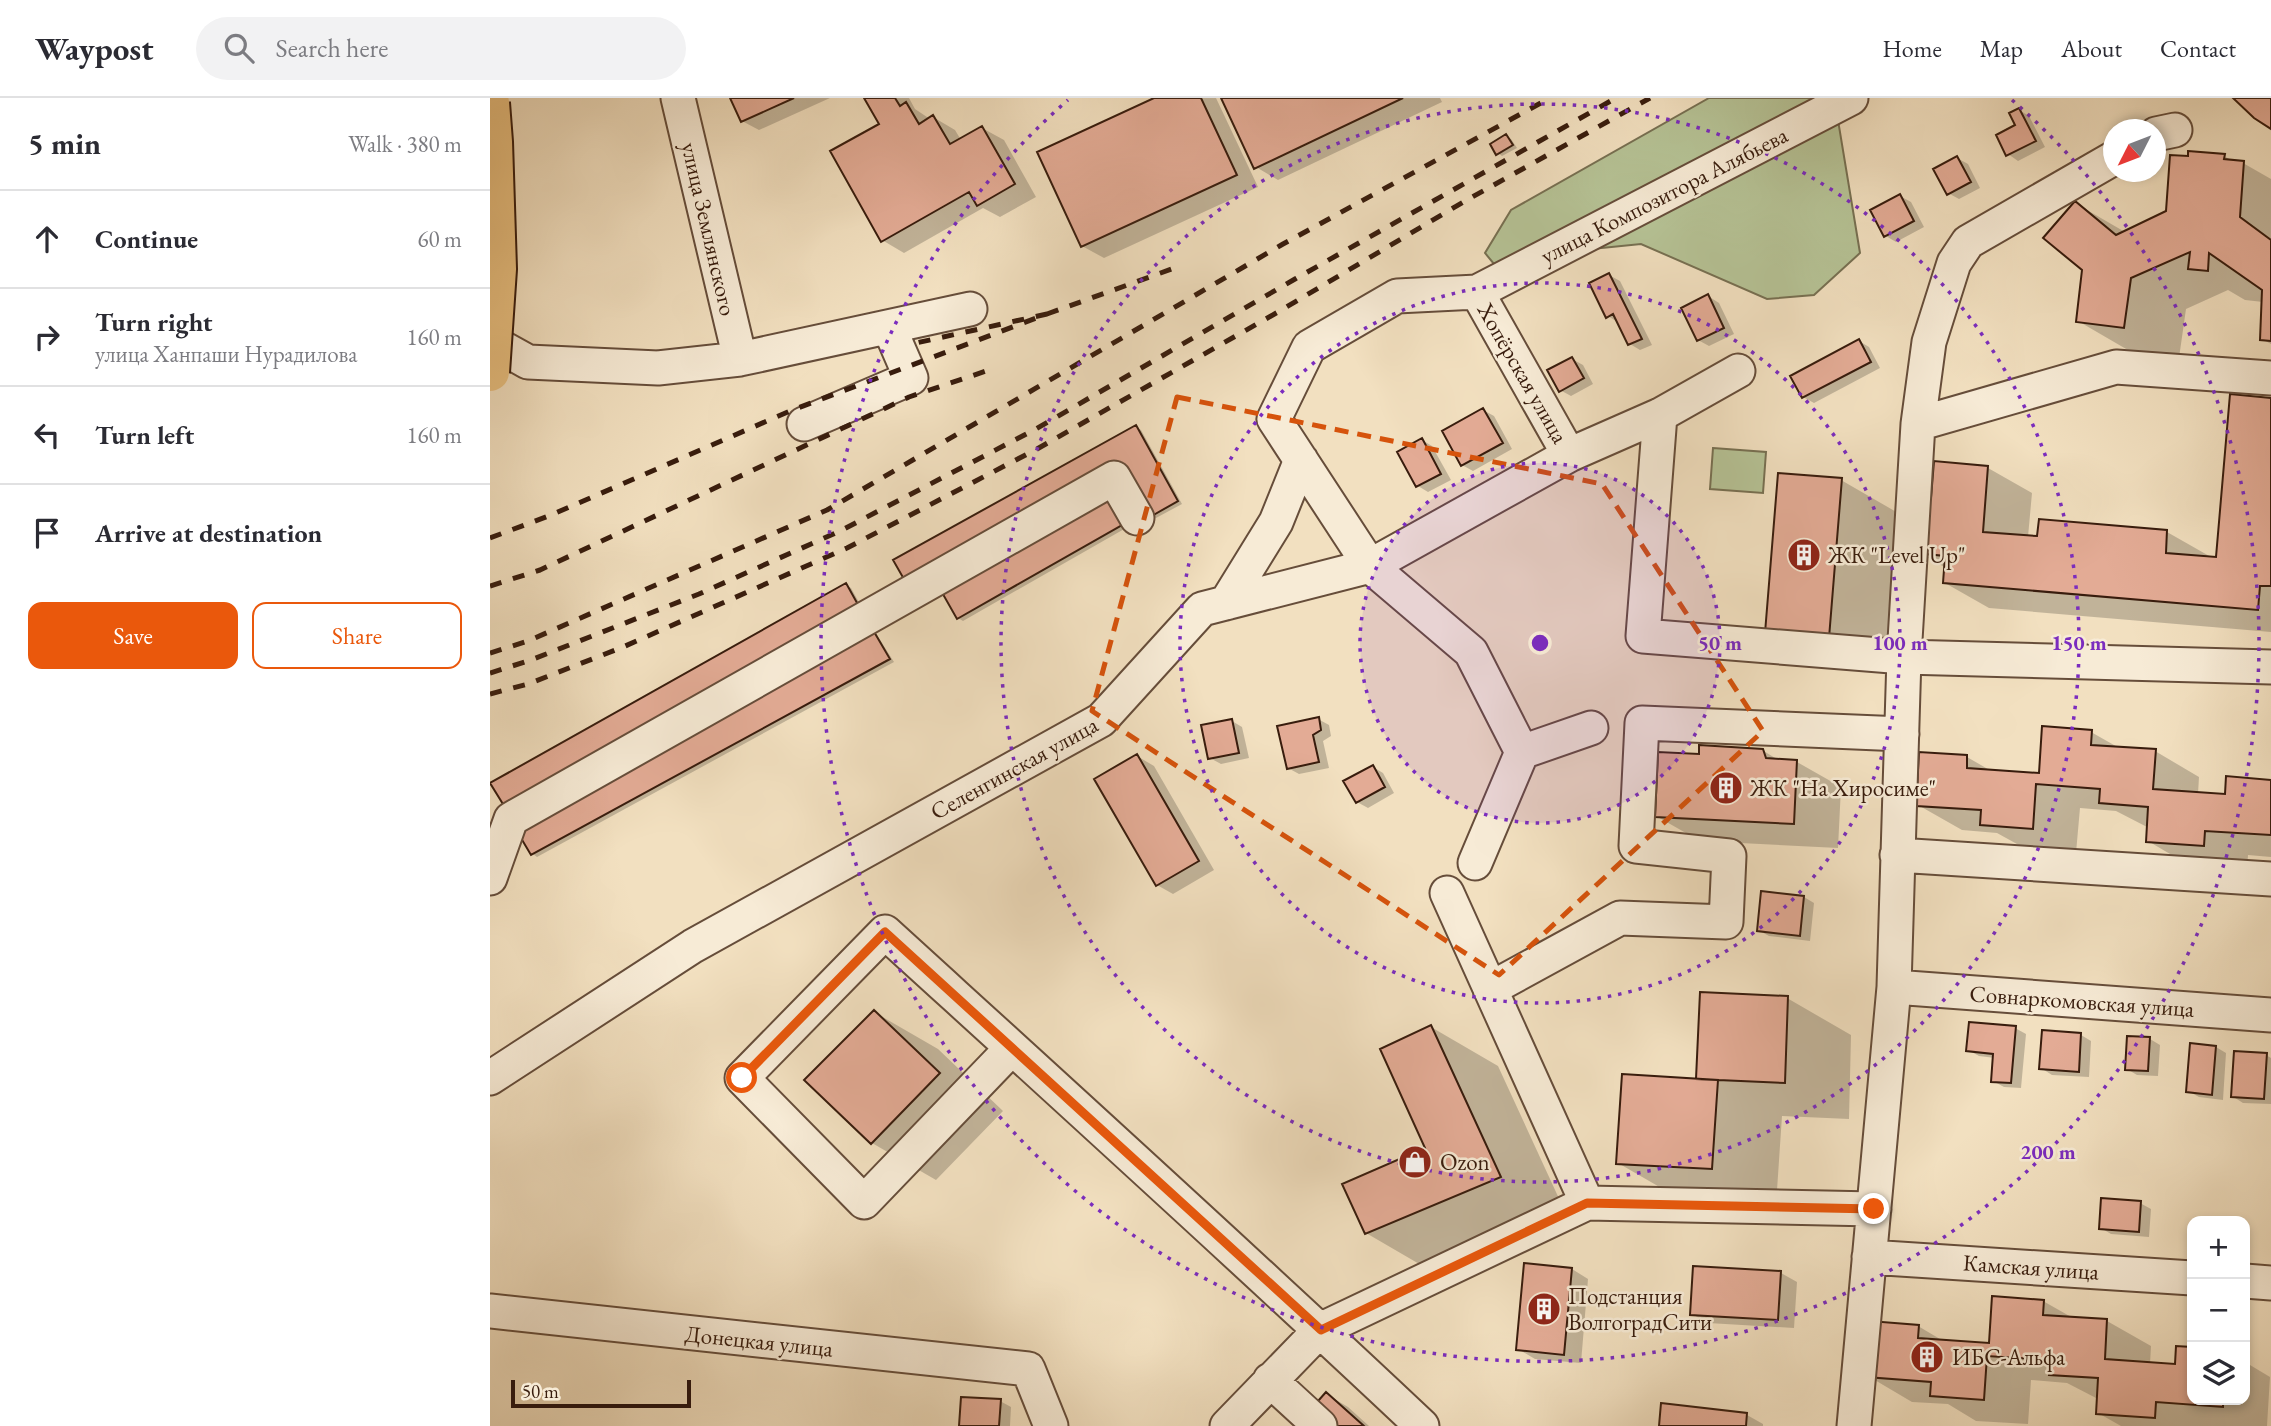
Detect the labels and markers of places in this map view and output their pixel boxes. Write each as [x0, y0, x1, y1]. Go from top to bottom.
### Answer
building icon: ЖК "Level Up" [1785, 536, 1823, 574]
place label: ЖК "Level Up" [1827, 540, 1965, 570]
centre of rings [1528, 631, 1552, 655]
building icon: ЖК "На Хиросиме" [1707, 769, 1745, 807]
place label: ЖК "На Хиросиме" [1749, 773, 1936, 803]
shop icon: Ozon [1396, 1143, 1434, 1181]
place label: Ozon [1440, 1147, 1490, 1177]
place label: Подстанция ВолгоградСити [1568, 1281, 1712, 1337]
building icon: Подстанция ВолгоградСити [1525, 1290, 1563, 1328]
building icon: ИБС-Альфа [1908, 1338, 1946, 1376]
place label: ИБС-Альфа [1952, 1342, 2066, 1372]

